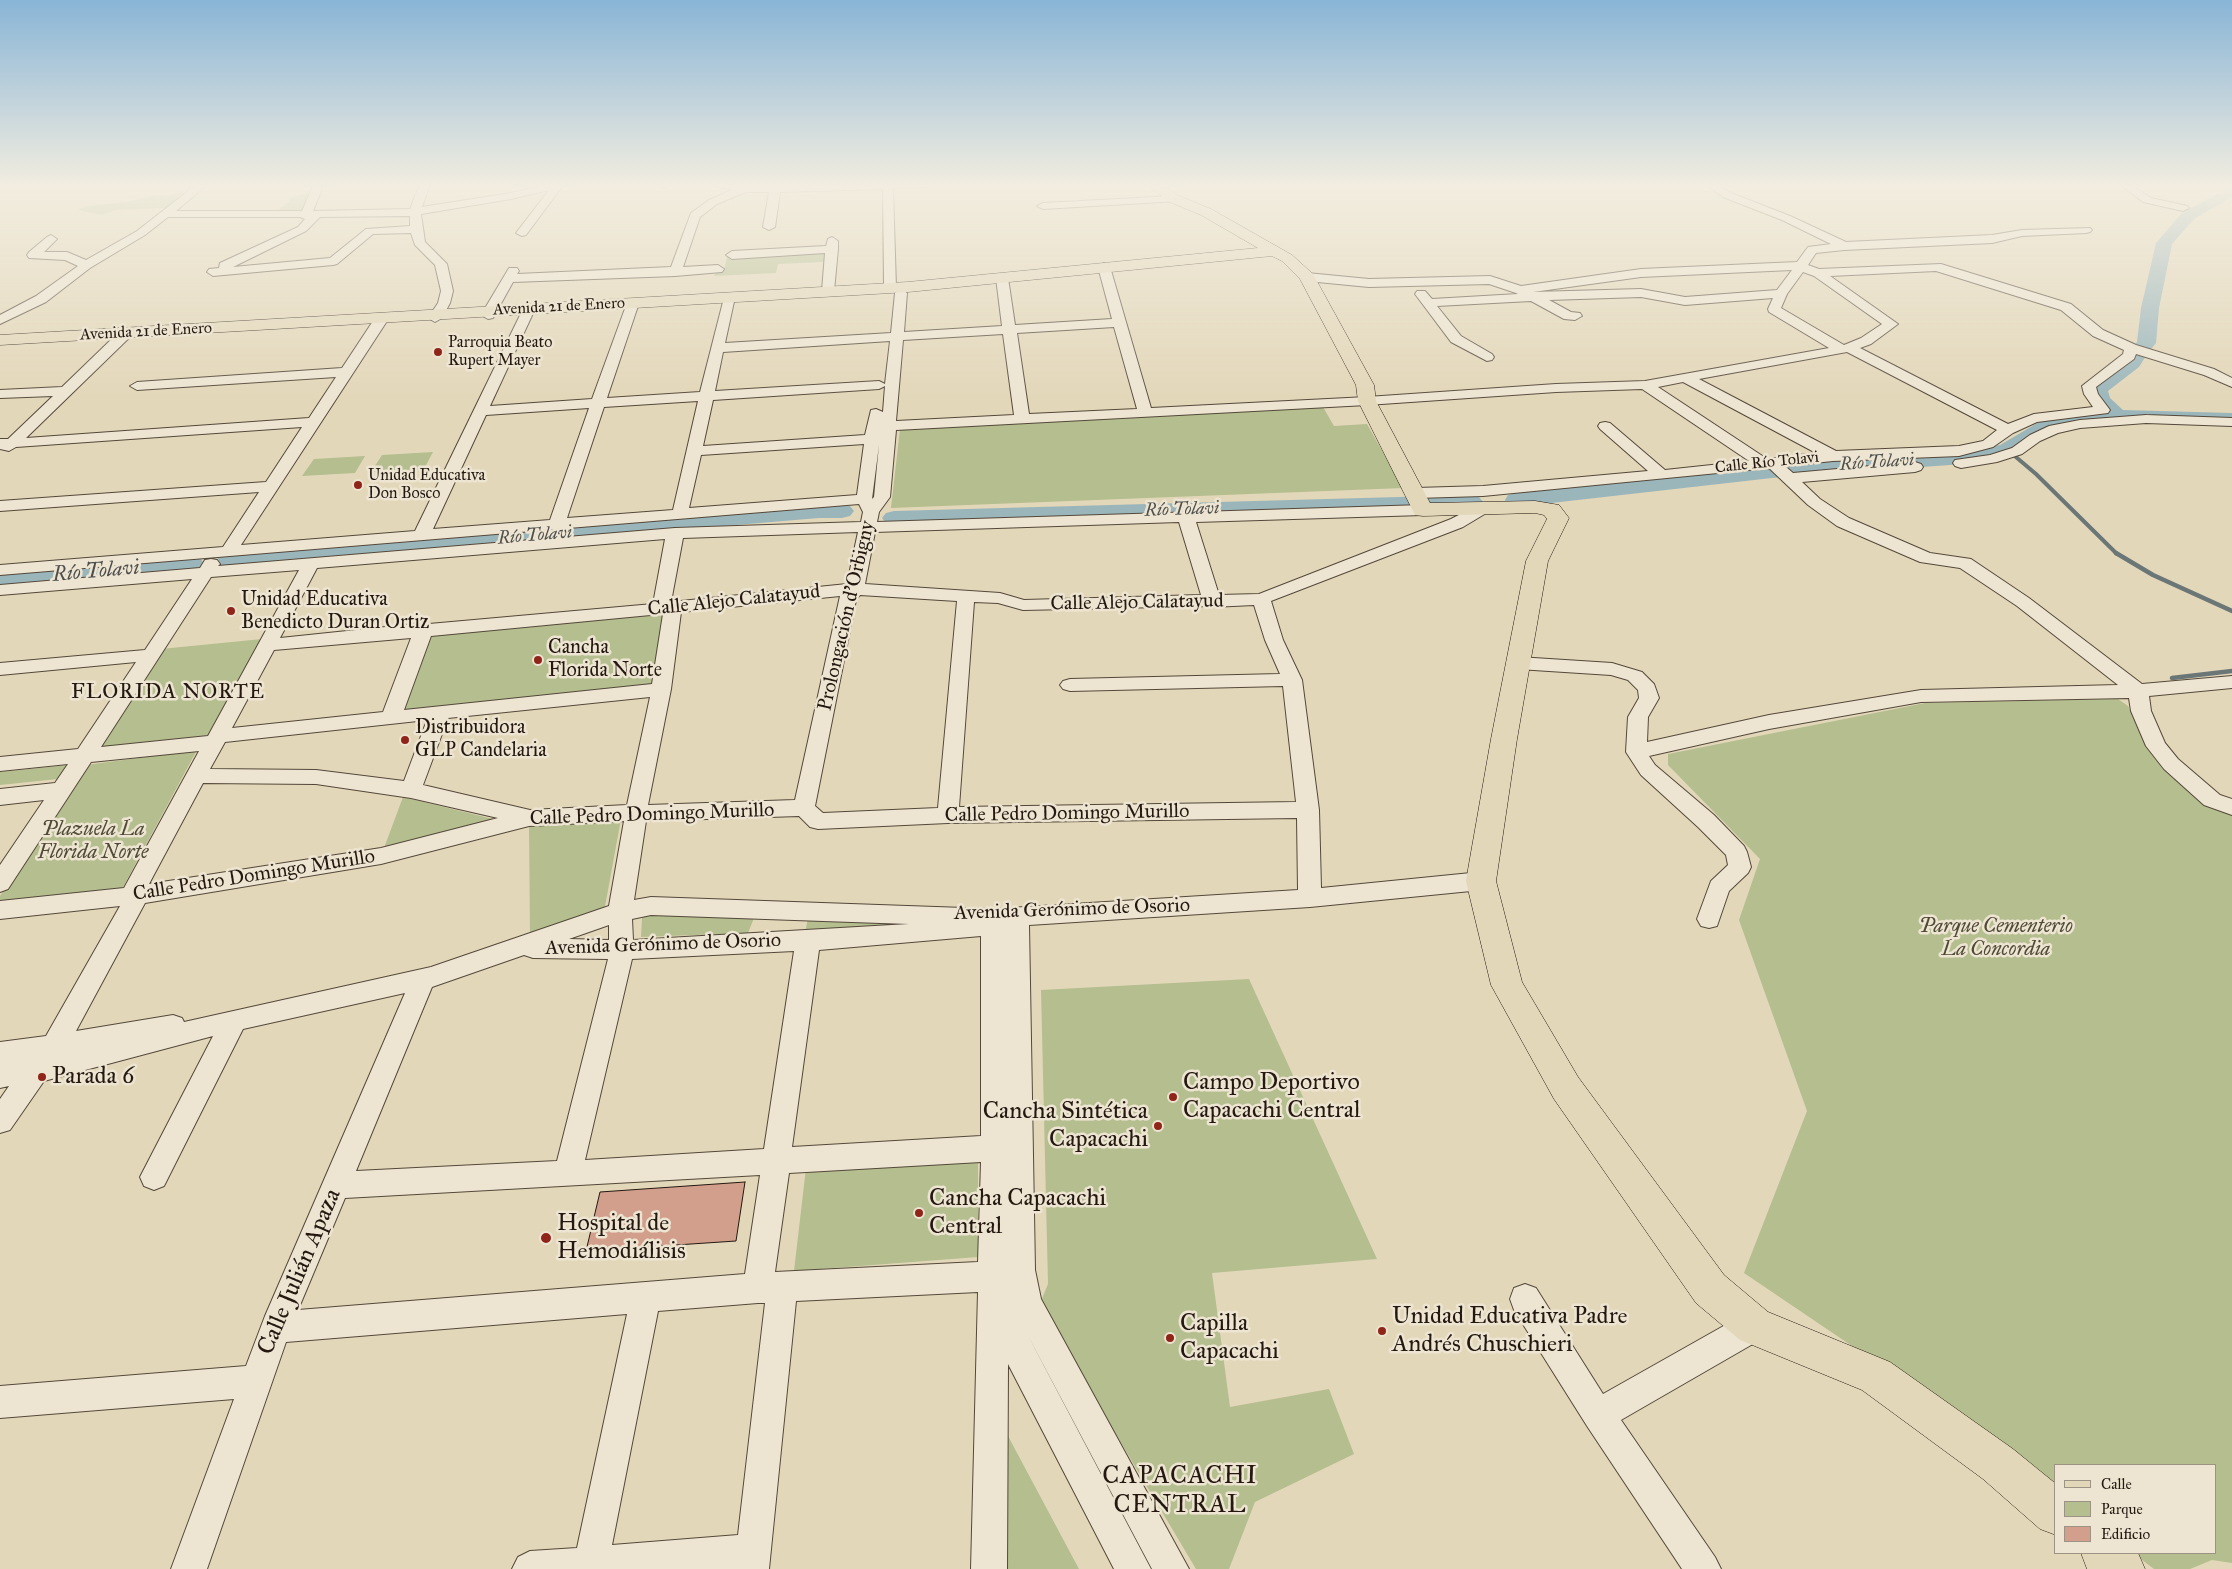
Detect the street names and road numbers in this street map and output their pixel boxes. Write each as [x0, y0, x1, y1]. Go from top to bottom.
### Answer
street label: Avenida 21 de Enero [492, 294, 626, 320]
street label: Avenida 21 de Enero [79, 319, 213, 345]
street label: Calle Río Tolavi [1714, 448, 1820, 478]
street label: Prolongación d'Orbigny [813, 519, 881, 713]
street label: Calle Alejo Calatayud [647, 580, 821, 622]
street label: Calle Alejo Calatayud [1050, 589, 1224, 617]
street label: Calle Pedro Domingo Murillo [529, 799, 775, 831]
street label: Calle Pedro Domingo Murillo [944, 800, 1190, 828]
street label: Calle Pedro Domingo Murillo [131, 845, 377, 907]
street label: Avenida Gerónimo de Osorio [954, 894, 1190, 926]
street label: Avenida Gerónimo de Osorio [545, 929, 781, 961]
street label: Calle Julián Apaza [252, 1185, 348, 1359]

